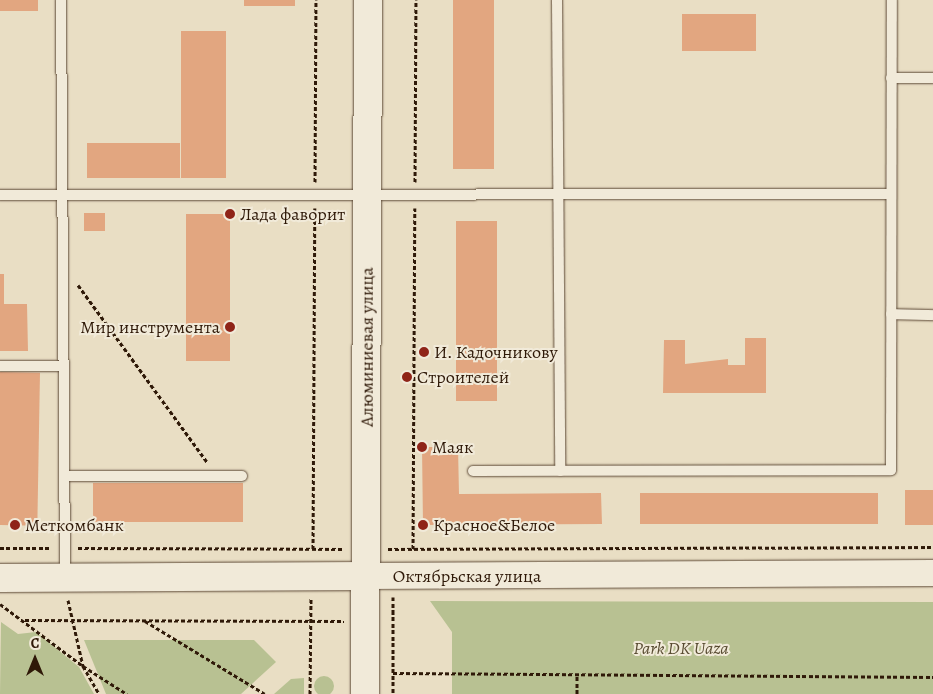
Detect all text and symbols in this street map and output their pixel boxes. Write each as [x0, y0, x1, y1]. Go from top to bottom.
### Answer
place label: Лада фаворит [240, 203, 345, 225]
marker: Лада фаворит [224, 208, 236, 220]
street label: Алюминиевая улица [356, 267, 378, 427]
place label: Мир инструмента [80, 316, 220, 338]
marker: Мир инструмента [224, 321, 236, 333]
place label: И. Кадочникову [434, 341, 558, 363]
marker: И. Кадочникову [418, 346, 430, 358]
place label: Строителей [417, 366, 509, 388]
marker: Строителей [401, 371, 413, 383]
place label: Маяк [432, 436, 473, 458]
marker: Маяк [416, 441, 428, 453]
place label: Меткомбанк [25, 514, 124, 536]
place label: Красное&Белое [433, 514, 555, 536]
marker: Меткомбанк [9, 519, 21, 531]
marker: Красное&Белое [417, 519, 429, 531]
street label: Октябрьская улица [393, 565, 541, 587]
north arrow [10, 634, 60, 684]
text: С [31, 634, 39, 653]
park label: Park DK Uaza [633, 637, 729, 659]

